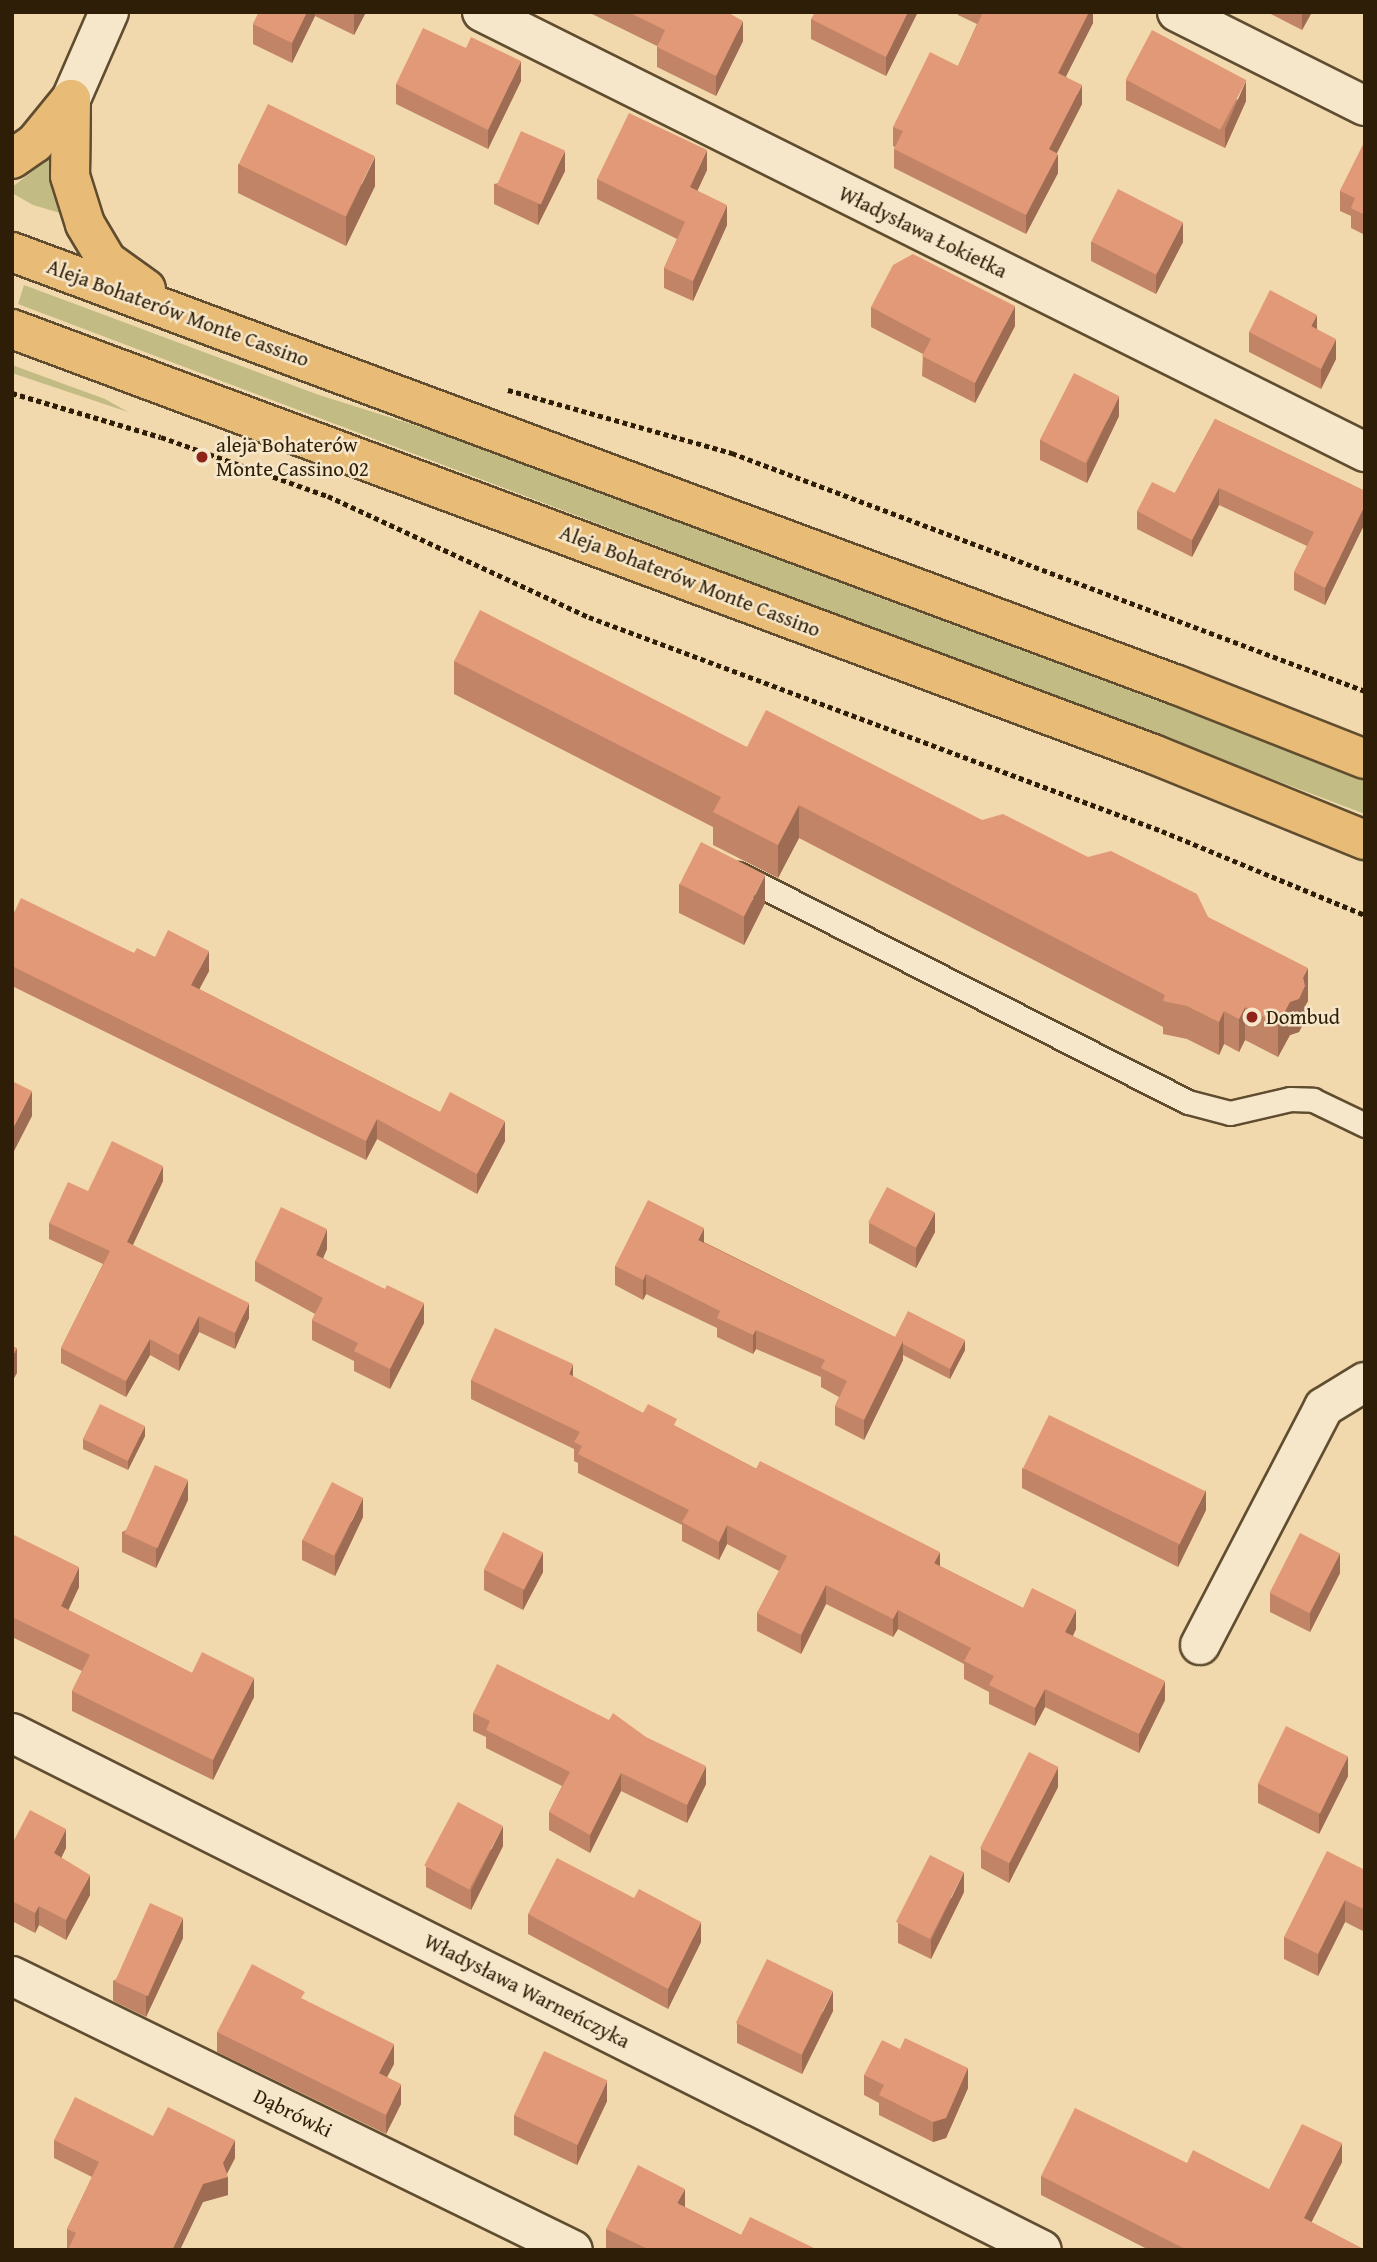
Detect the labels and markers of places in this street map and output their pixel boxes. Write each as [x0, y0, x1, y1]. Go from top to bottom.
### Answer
place label: aleja Bohaterów Monte Cassino 02 [216, 432, 369, 482]
marker: aleja Bohaterów Monte Cassino 02 [194, 449, 210, 465]
place label: Dombud [1266, 1004, 1340, 1030]
marker: Dombud [1244, 1009, 1260, 1025]

